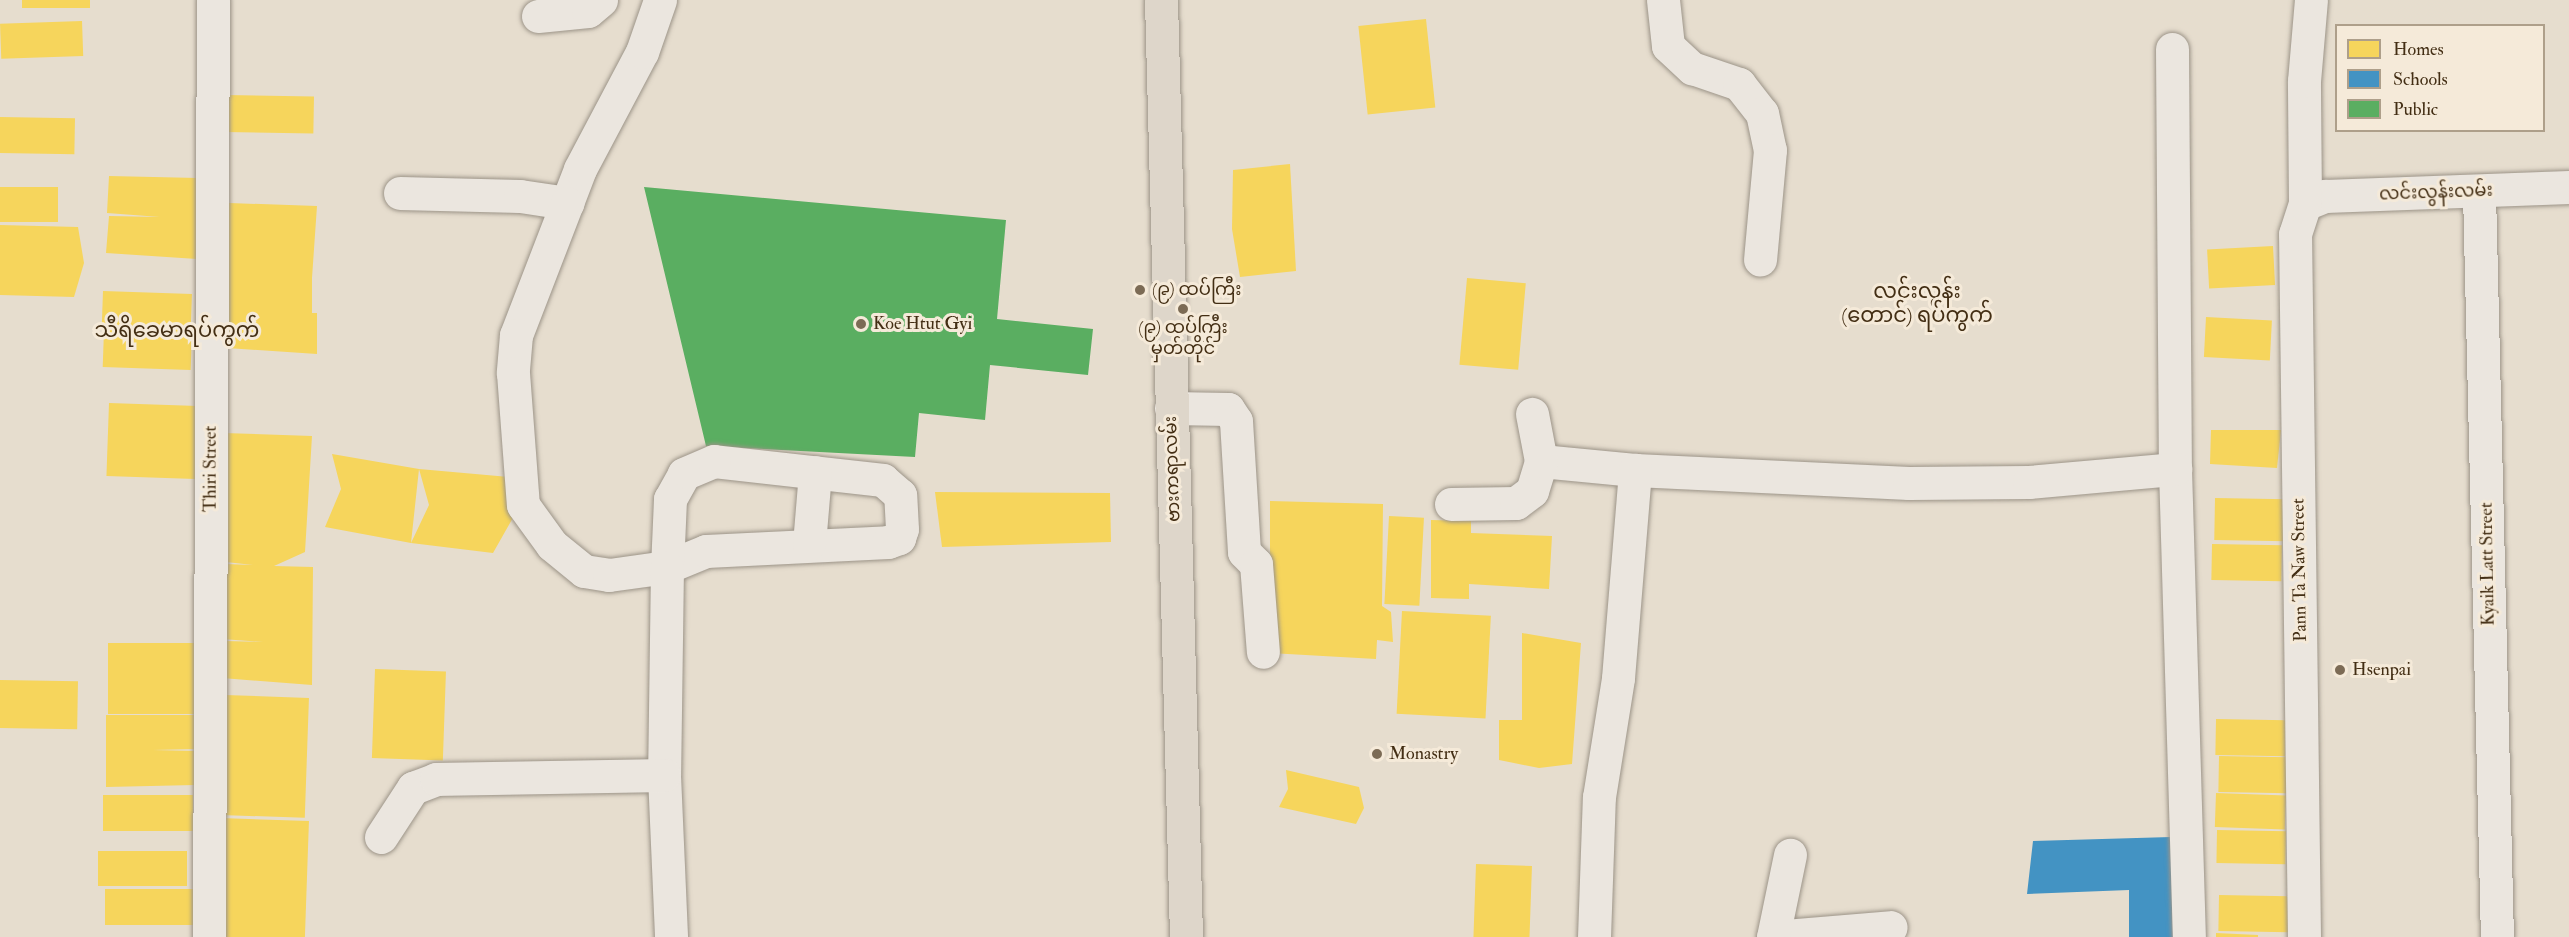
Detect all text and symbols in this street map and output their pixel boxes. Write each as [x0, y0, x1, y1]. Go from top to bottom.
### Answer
legend [2335, 24, 2545, 132]
text: Homes [2393, 38, 2444, 61]
text: Schools [2393, 68, 2448, 91]
text: Public [2393, 98, 2438, 121]
street label: လင်းလွန်းလမ်း [2379, 180, 2493, 206]
place label: (၉) ထပ်ကြီး [1152, 279, 1242, 301]
district label: လင်းလွန်း (တောင်) ရပ်ကွက် [1841, 279, 1993, 329]
marker: (၉) ထပ်ကြီး [1133, 283, 1147, 297]
marker: (၉) ထပ်ကြီး မှတ်တိုင် [1176, 302, 1190, 316]
place label: Koe Htut Gyi [873, 313, 972, 335]
marker: Koe Htut Gyi [854, 317, 868, 331]
district label: သီရိခေမာရပ်ကွက် [95, 318, 259, 344]
place label: (၉) ထပ်ကြီး မှတ်တိုင် [1138, 318, 1228, 360]
street label: ဗားကရာလမ်း [1160, 416, 1186, 522]
street label: Thiri Street [200, 426, 222, 512]
street label: Pann Ta Naw Street [2288, 498, 2312, 642]
street label: Kyaik Latt Street [2476, 502, 2500, 626]
place label: Hsenpai [2352, 659, 2411, 681]
marker: Hsenpai [2333, 663, 2347, 677]
place label: Monastry [1389, 743, 1458, 765]
marker: Monastry [1370, 747, 1384, 761]

